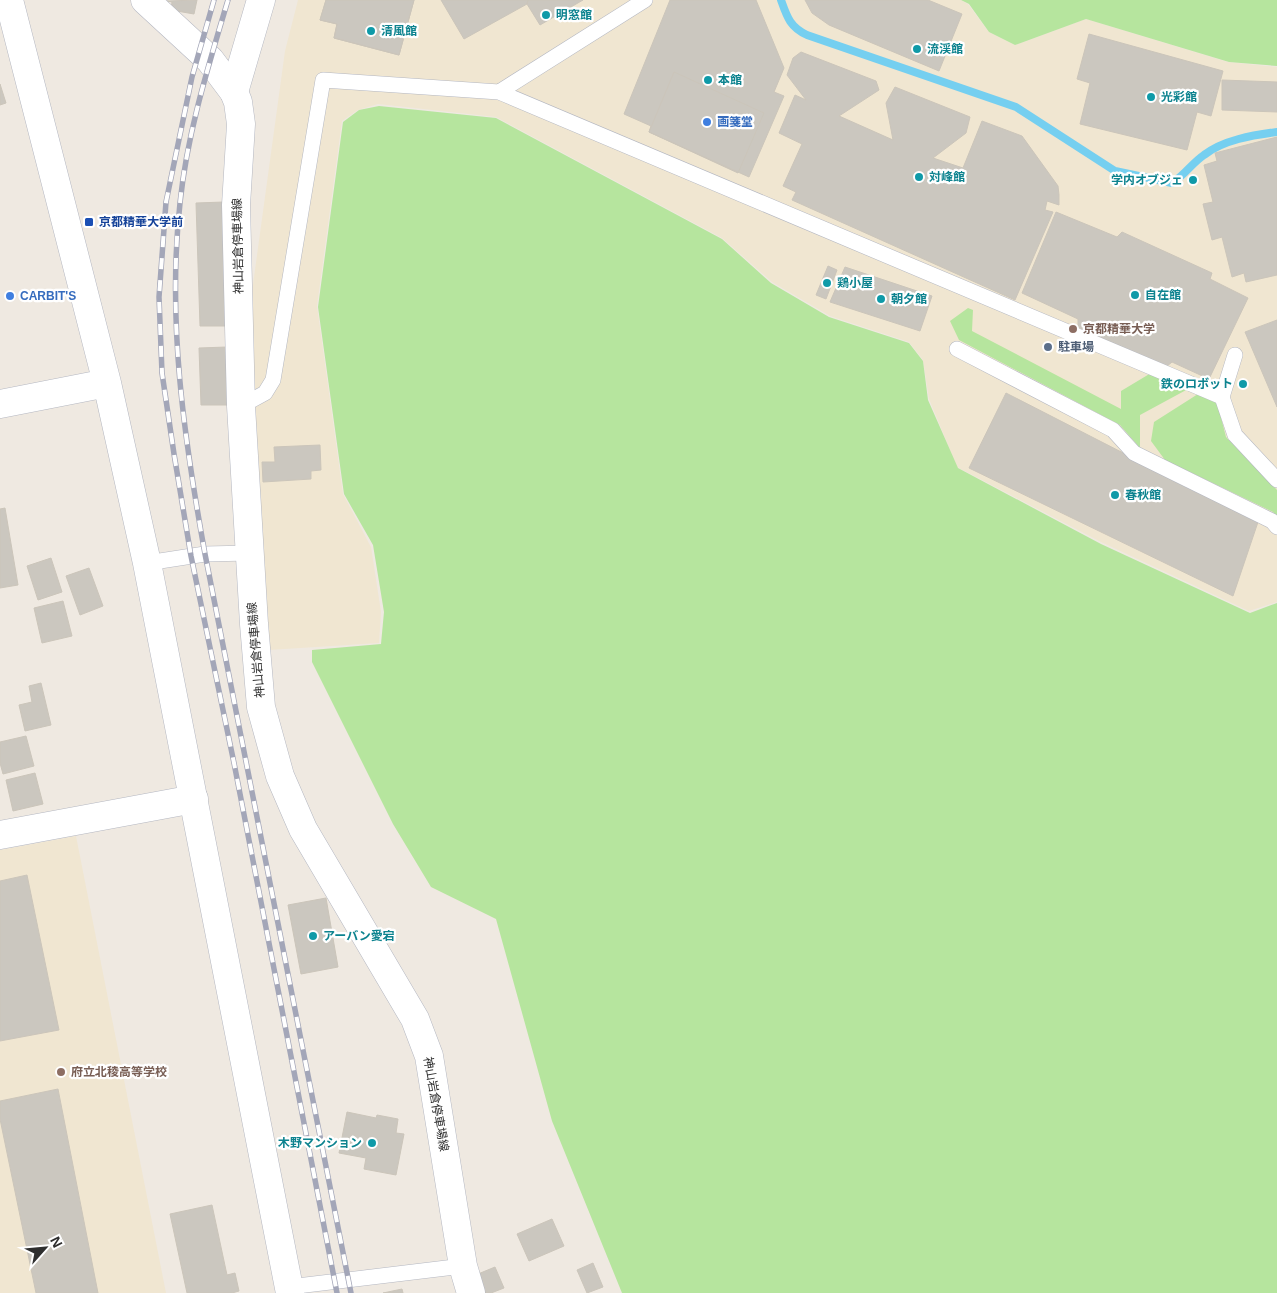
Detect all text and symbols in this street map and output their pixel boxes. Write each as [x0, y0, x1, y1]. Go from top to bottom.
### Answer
place label: 明窓館 [556, 8, 592, 22]
marker: 明窓館 [540, 9, 552, 21]
place label: 清風館 [381, 24, 417, 38]
marker: 清風館 [365, 25, 377, 37]
place label: 流渓館 [927, 42, 963, 56]
marker: 流渓館 [911, 43, 923, 55]
place label: 本館 [718, 73, 742, 87]
marker: 本館 [702, 74, 714, 86]
place label: 光彩館 [1161, 90, 1197, 104]
marker: 光彩館 [1145, 91, 1157, 103]
place label: 画箋堂 [717, 115, 753, 129]
marker: 画箋堂 [701, 116, 713, 128]
place label: 対峰館 [929, 170, 965, 184]
marker: 対峰館 [913, 171, 925, 183]
place label: 学内オブジェ [1111, 173, 1183, 187]
marker: 学内オブジェ [1187, 174, 1199, 186]
street label: 神山岩倉停車場線 [230, 198, 246, 294]
place label: 京都精華大学前 [99, 215, 183, 229]
marker: 京都精華大学前 [83, 216, 95, 228]
place label: 鶏小屋 [837, 276, 873, 290]
marker: 鶏小屋 [821, 277, 833, 289]
place label: 自在館 [1145, 288, 1181, 302]
place label: CARBIT'S [20, 289, 76, 303]
marker: 自在館 [1129, 289, 1141, 301]
marker: CARBIT'S [4, 290, 16, 302]
place label: 朝夕館 [891, 292, 927, 306]
marker: 朝夕館 [875, 293, 887, 305]
place label: 京都精華大学 [1083, 322, 1155, 336]
marker: 京都精華大学 [1067, 323, 1079, 335]
place label: 駐車場 [1058, 340, 1094, 354]
marker: 駐車場 [1042, 341, 1054, 353]
place label: 鉄のロボット [1160, 377, 1233, 391]
marker: 鉄のロボット [1237, 378, 1249, 390]
place label: 春秋館 [1125, 488, 1161, 502]
marker: 春秋館 [1109, 489, 1121, 501]
street label: 神山岩倉停車場線 [245, 602, 267, 698]
place label: アーバン愛宕 [323, 929, 395, 943]
marker: アーバン愛宕 [307, 930, 319, 942]
street label: 神山岩倉停車場線 [421, 1056, 451, 1152]
place label: 府立北稜高等学校 [71, 1065, 167, 1079]
marker: 府立北稜高等学校 [55, 1066, 67, 1078]
place label: 木野マンション [278, 1136, 362, 1150]
marker: 木野マンション [366, 1137, 378, 1149]
north arrow [20, 1223, 70, 1273]
text: N [47, 1234, 66, 1250]

